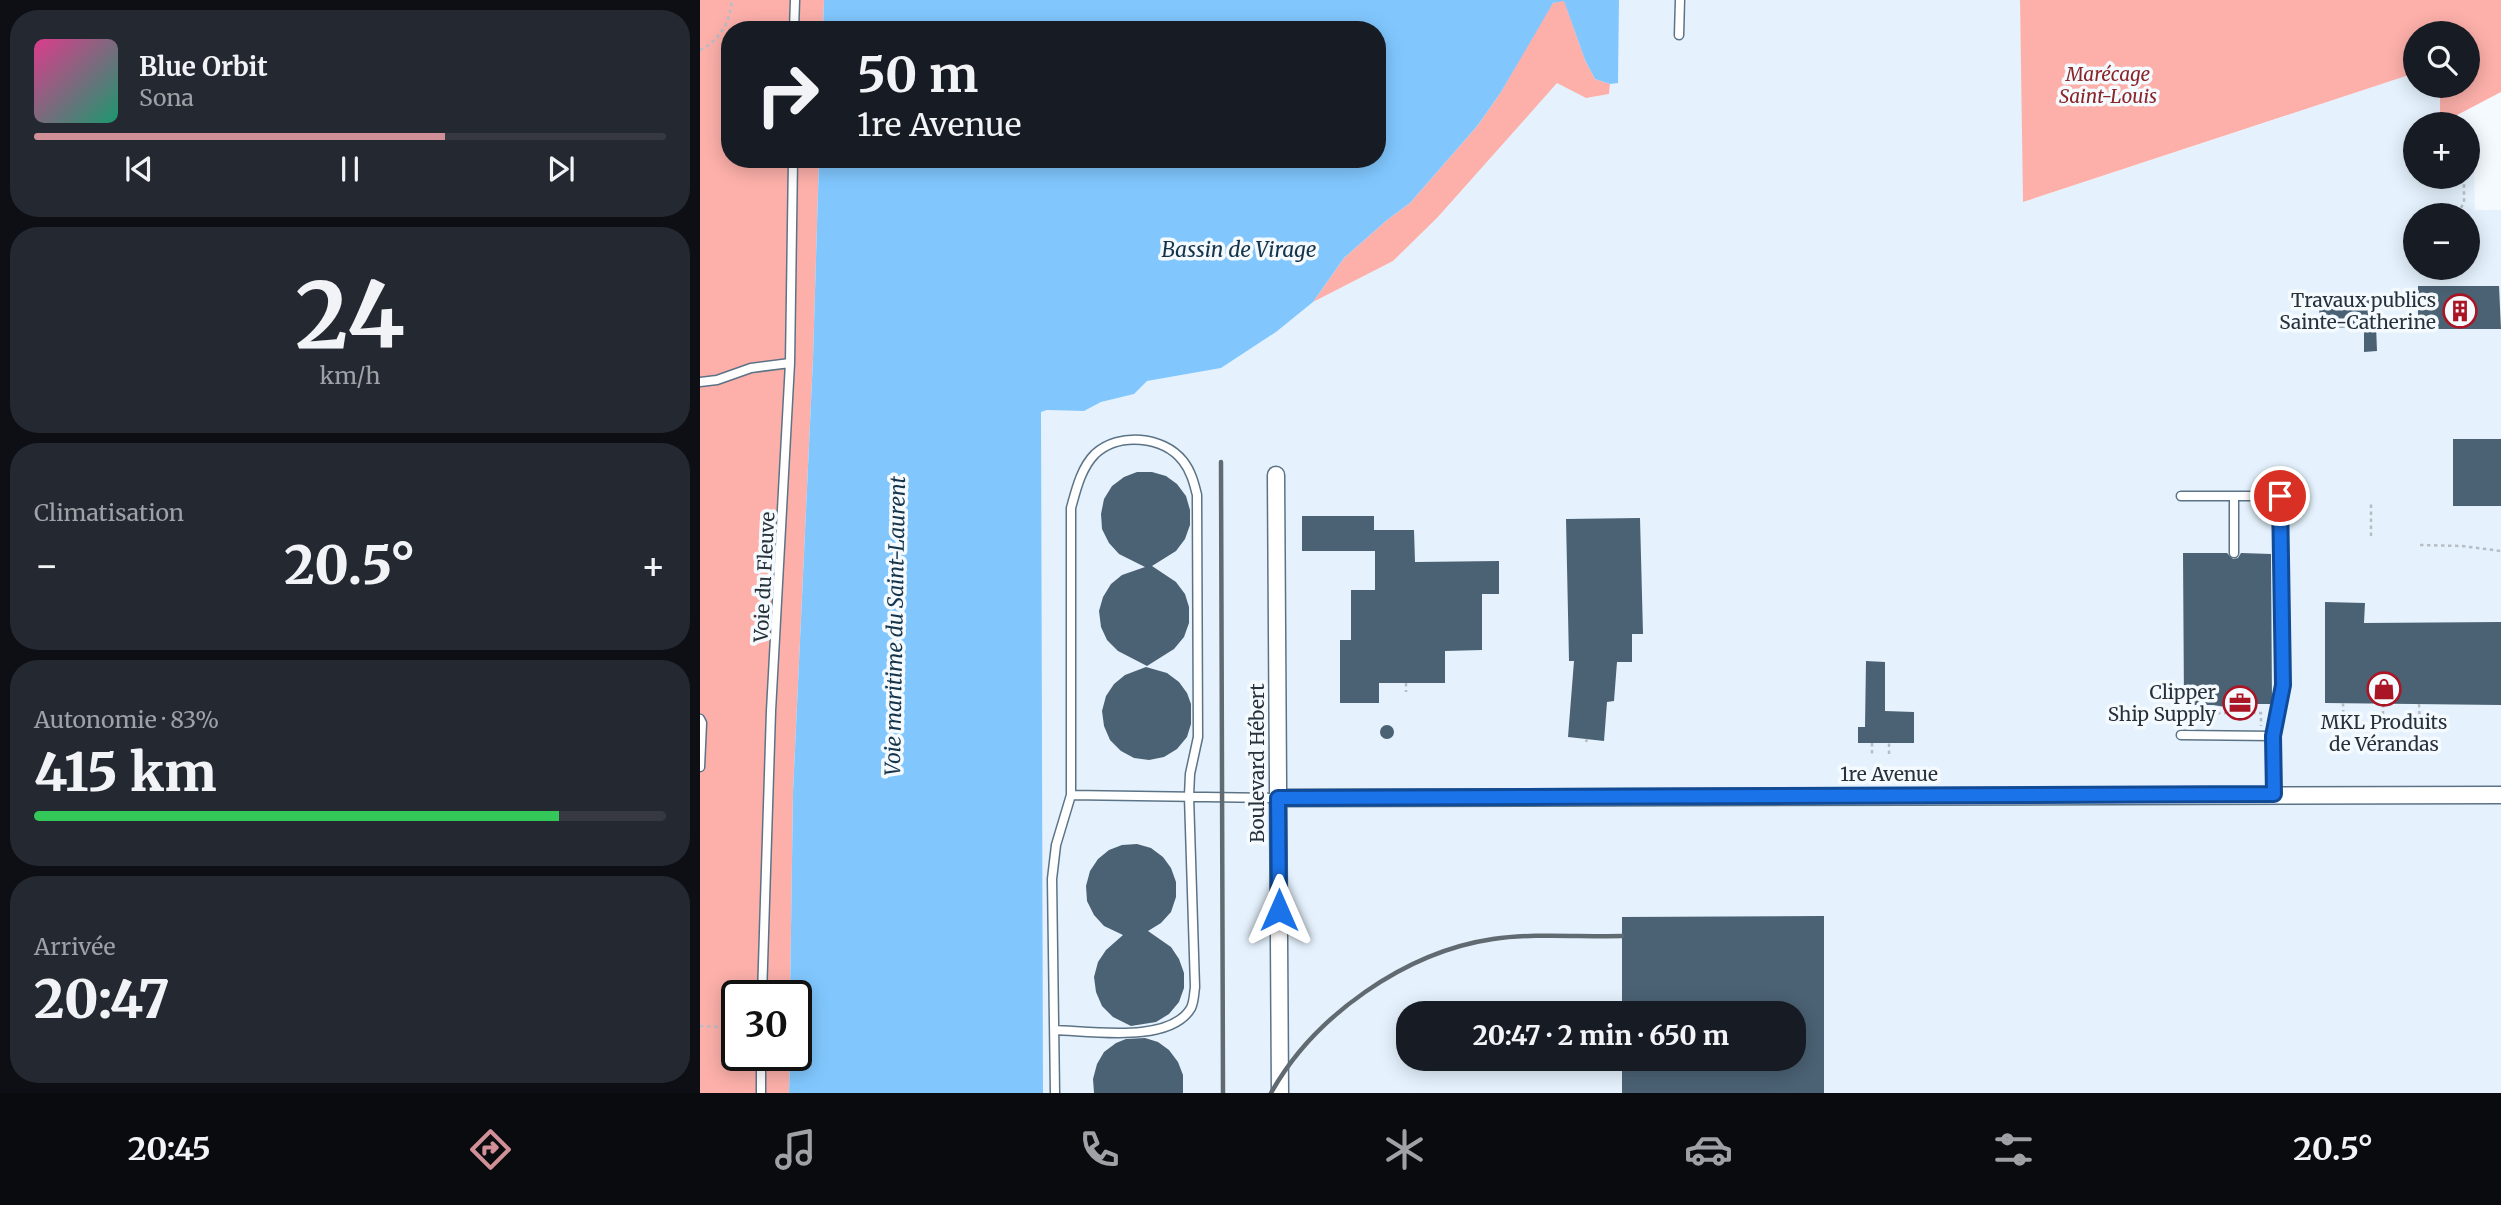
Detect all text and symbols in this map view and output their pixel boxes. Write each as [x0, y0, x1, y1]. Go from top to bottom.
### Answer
map controls [2403, 21, 2480, 280]
button: search [2403, 21, 2480, 98]
text: 50 m [857, 44, 978, 105]
icon: right [742, 49, 833, 140]
text: Blue Orbit [139, 50, 268, 83]
park label: Marécage Saint-Louis [2059, 62, 2157, 108]
text: Sona [139, 83, 194, 112]
text: 1re Avenue [857, 105, 1021, 145]
button: + [2403, 112, 2480, 189]
icon: previous [120, 150, 158, 188]
icon: pause [331, 150, 369, 188]
icon: next [542, 150, 580, 188]
button: − [2403, 203, 2480, 280]
water label: Bassin de Virage [1161, 236, 1317, 263]
text: 24 [295, 258, 405, 373]
place label: Travaux publics Sainte-Catherine [2279, 288, 2436, 334]
building icon: Travaux publics Sainte-Catherine [2441, 292, 2479, 330]
text: km/h [320, 361, 380, 390]
pin [2250, 466, 2310, 526]
water label: Voie maritime du Saint-Laurent [879, 475, 911, 776]
icon: arrive [2261, 477, 2299, 515]
text: Climatisation [34, 498, 184, 527]
street label: Voie du Fleuve [749, 511, 779, 644]
text: 20.5° [284, 533, 416, 598]
text: − [34, 542, 59, 589]
text: + [641, 542, 666, 589]
shop icon: MKL Produits de Vérandas [2365, 670, 2403, 708]
place label: Clipper Ship Supply [2108, 680, 2216, 726]
street label: Boulevard Hébert [1245, 683, 1269, 843]
office icon: Clipper Ship Supply [2221, 684, 2259, 722]
text: Autonomie · 83% [34, 705, 219, 734]
place label: MKL Produits de Vérandas [2321, 710, 2447, 756]
text: 415 km [34, 740, 216, 805]
street label: 1re Avenue [1840, 762, 1938, 786]
position arrow [1242, 873, 1316, 947]
text: Arrivée [34, 932, 116, 961]
text: 20:47 [34, 967, 170, 1032]
speed limit sign: 30 [721, 980, 812, 1071]
text: 20:47 · 2 min · 650 m [1473, 1019, 1729, 1052]
icon: directions [466, 1125, 515, 1174]
icon: music [771, 1125, 820, 1174]
icon: phone [1075, 1125, 1124, 1174]
icon: climate [1380, 1125, 1429, 1174]
icon: car [1684, 1125, 1733, 1174]
icon: filters [1989, 1125, 2038, 1174]
text: 20:45 [128, 1129, 211, 1169]
text: 20.5° [2293, 1129, 2373, 1169]

